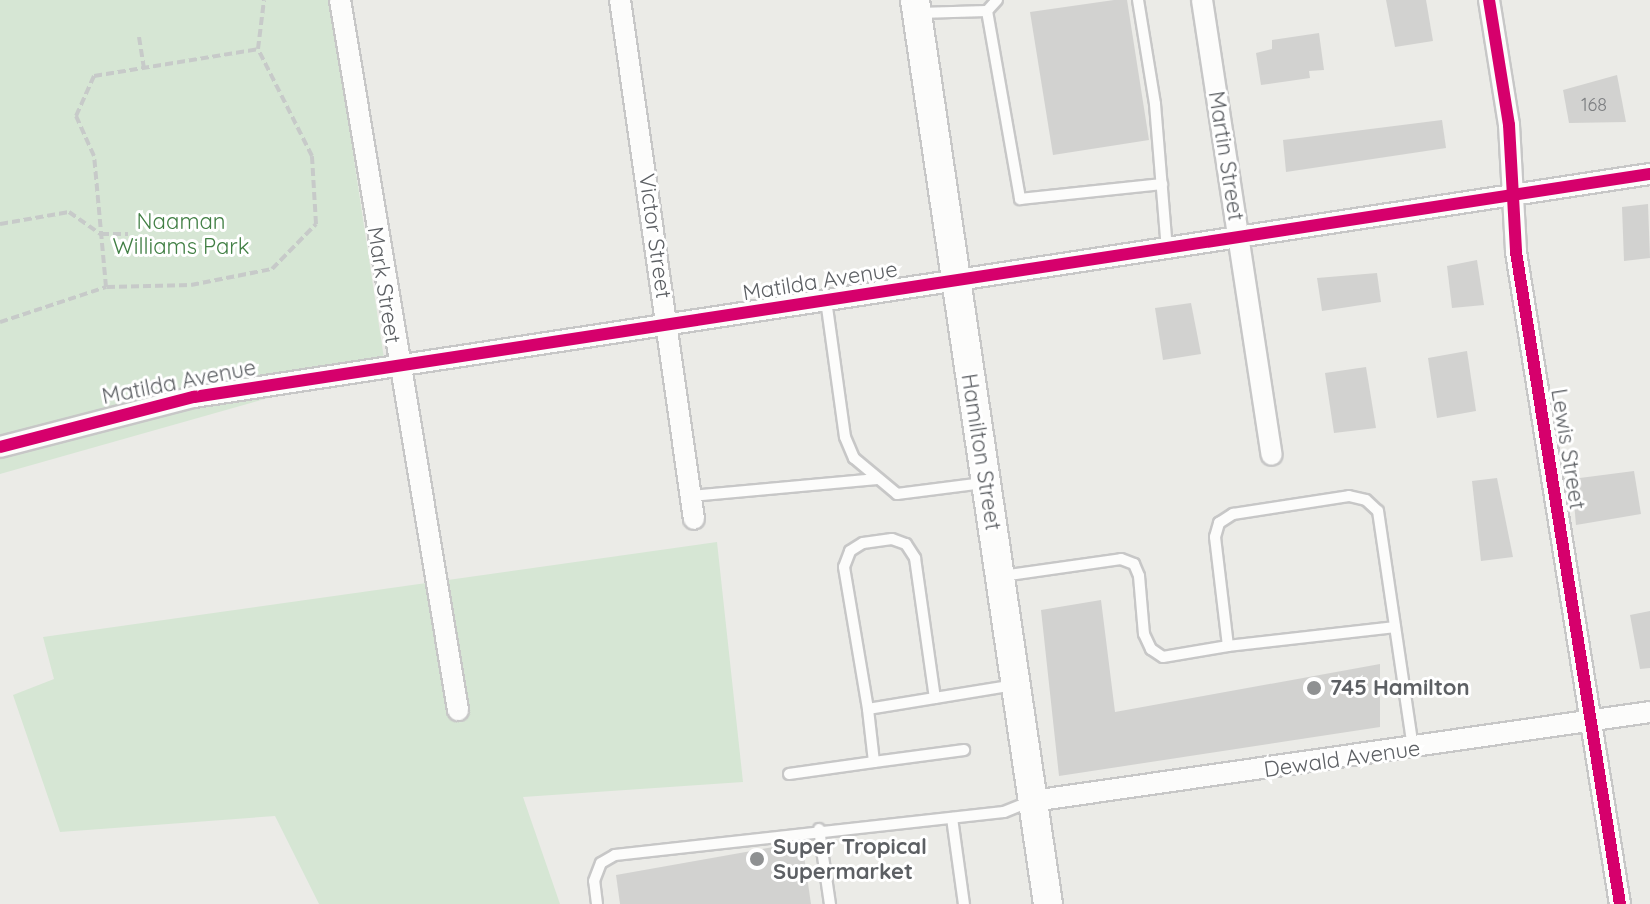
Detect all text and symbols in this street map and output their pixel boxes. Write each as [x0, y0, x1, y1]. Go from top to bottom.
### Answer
street label: Martin Street [1203, 89, 1249, 223]
house number: 168 [1581, 94, 1607, 116]
street label: Victor Street [633, 172, 677, 300]
park label: Naaman Williams Park [112, 208, 250, 260]
street label: Mark Street [362, 225, 406, 345]
street label: Matilda Avenue [741, 256, 899, 306]
street label: Matilda Avenue [100, 354, 258, 410]
street label: Hamilton Street [956, 372, 1006, 532]
street label: Lewis Street [1545, 387, 1591, 511]
place label: 745 Hamilton [1330, 675, 1470, 701]
marker: 745 Hamilton [1305, 679, 1323, 697]
street label: Dewald Avenue [1262, 735, 1422, 783]
place label: Super Tropical Supermarket [773, 833, 927, 884]
marker: Super Tropical Supermarket [748, 850, 766, 868]

